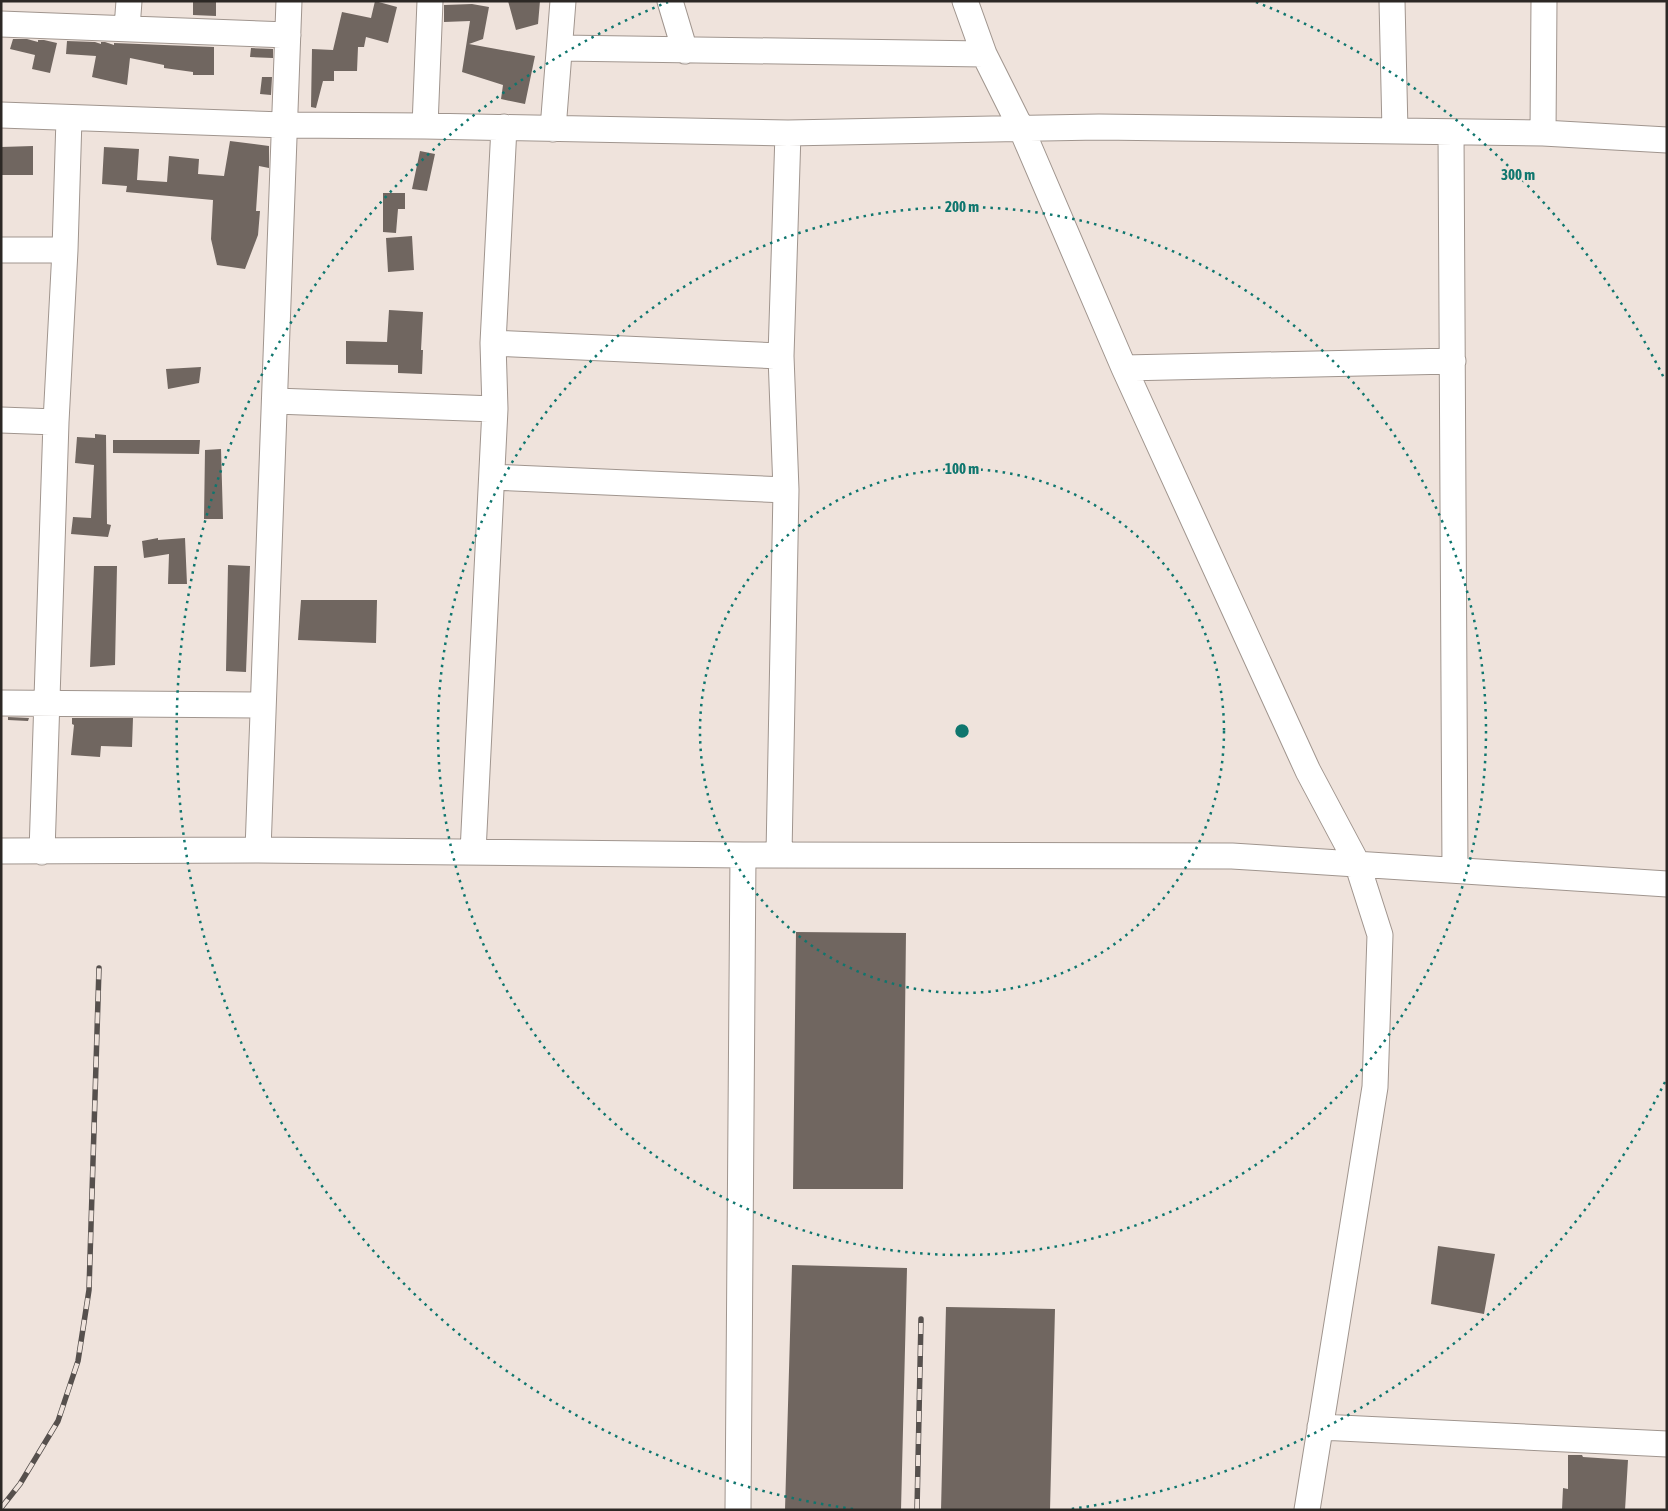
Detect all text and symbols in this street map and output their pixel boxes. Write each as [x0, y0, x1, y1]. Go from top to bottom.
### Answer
text: 300 m [1501, 166, 1535, 183]
text: 200 m [945, 198, 979, 215]
text: 100 m [945, 460, 979, 477]
centre of rings [953, 722, 971, 740]

